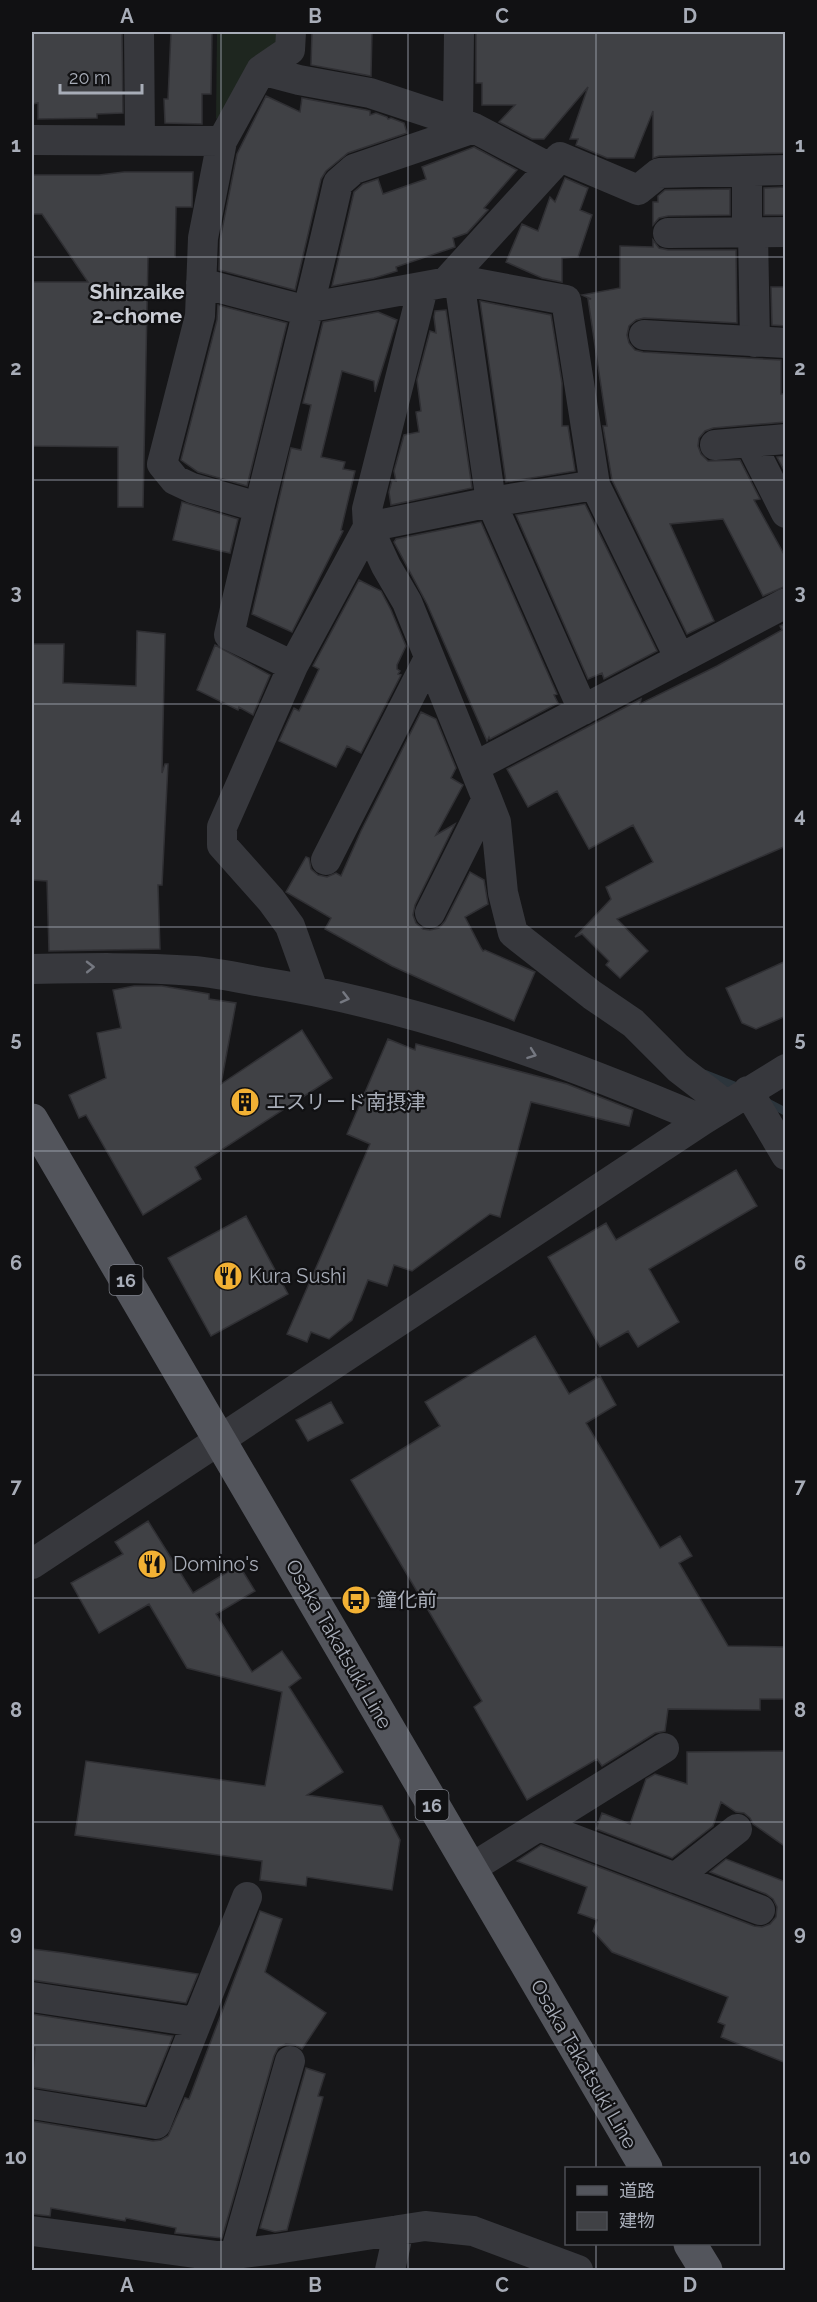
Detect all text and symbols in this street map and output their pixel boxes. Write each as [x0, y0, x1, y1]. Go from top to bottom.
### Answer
text: A [120, 4, 134, 28]
text: B [308, 4, 322, 28]
text: C [495, 4, 509, 28]
text: D [683, 4, 697, 28]
scale bar [60, 57, 142, 95]
text: 20 m [69, 67, 111, 88]
text: 1 [11, 133, 21, 157]
text: 1 [795, 133, 805, 157]
district label: Shinzaike 2-chome [89, 279, 185, 328]
text: 2 [10, 356, 22, 380]
text: 2 [794, 356, 806, 380]
text: 3 [10, 580, 22, 604]
text: 3 [794, 580, 806, 604]
text: 4 [10, 803, 22, 827]
text: 4 [794, 803, 806, 827]
one-way arrow [85, 961, 94, 974]
one-way arrow [340, 991, 350, 1004]
text: 5 [10, 1027, 22, 1051]
text: 5 [794, 1027, 806, 1051]
one-way arrow [526, 1047, 537, 1060]
building icon: エスリード南摂津 [229, 1086, 261, 1118]
place label: エスリード南摂津 [266, 1090, 426, 1114]
text: 6 [10, 1251, 22, 1275]
text: 6 [794, 1251, 806, 1275]
restaurant icon: Kura Sushi [212, 1260, 244, 1292]
place label: Kura Sushi [249, 1264, 346, 1288]
road number: 16 [110, 1265, 142, 1295]
text: 7 [10, 1474, 22, 1498]
text: 7 [794, 1474, 806, 1498]
restaurant icon: Domino's [136, 1548, 168, 1580]
place label: Domino's [173, 1552, 259, 1576]
street label: Osaka Takatsuki Line [281, 1555, 397, 1733]
bus stop icon: 鐘化前 [340, 1584, 372, 1616]
place label: 鐘化前 [377, 1588, 437, 1612]
text: 8 [10, 1698, 22, 1722]
text: 8 [794, 1698, 806, 1722]
road number: 16 [416, 1790, 448, 1820]
text: 9 [10, 1921, 22, 1945]
text: 9 [794, 1921, 806, 1945]
street label: Osaka Takatsuki Line [526, 1975, 642, 2153]
text: 10 [5, 2145, 27, 2169]
text: 10 [789, 2145, 811, 2169]
legend [565, 2167, 760, 2245]
text: 道路 [619, 2180, 655, 2201]
text: 建物 [619, 2210, 655, 2231]
text: A [120, 2273, 134, 2297]
text: B [308, 2273, 322, 2297]
text: C [495, 2273, 509, 2297]
text: D [683, 2273, 697, 2297]

